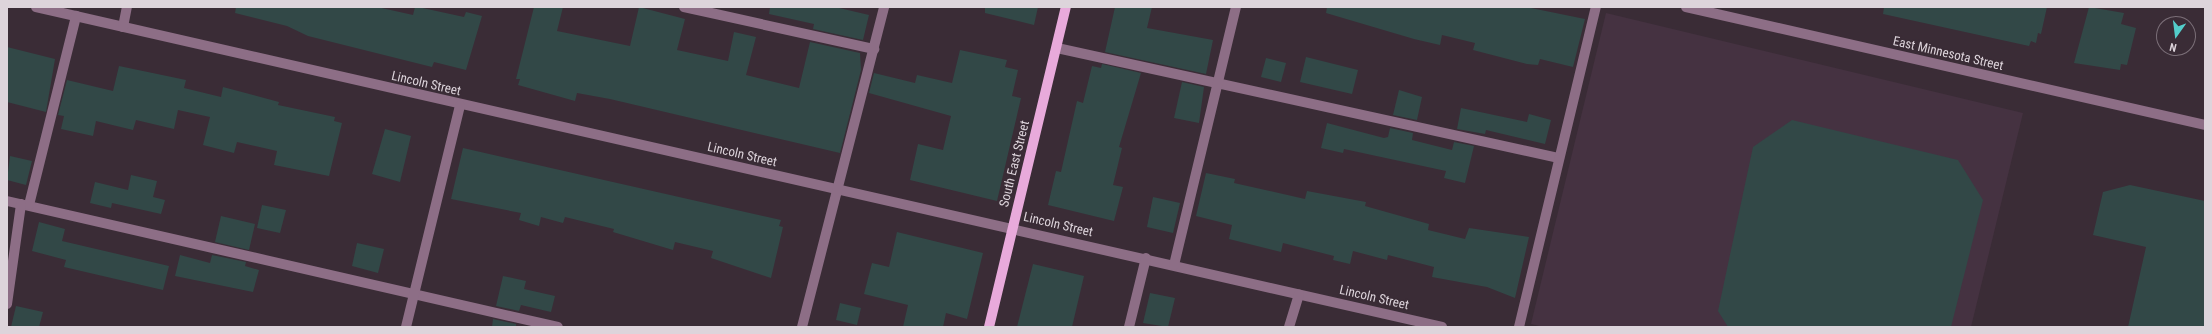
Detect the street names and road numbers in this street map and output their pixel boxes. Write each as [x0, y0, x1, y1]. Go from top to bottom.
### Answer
street label: East Minnesota Street [1891, 34, 2005, 74]
street label: Lincoln Street [390, 68, 462, 100]
street label: South East Street [997, 119, 1033, 209]
street label: Lincoln Street [706, 139, 778, 171]
street label: Lincoln Street [1022, 209, 1094, 241]
street label: Lincoln Street [1338, 282, 1410, 314]

